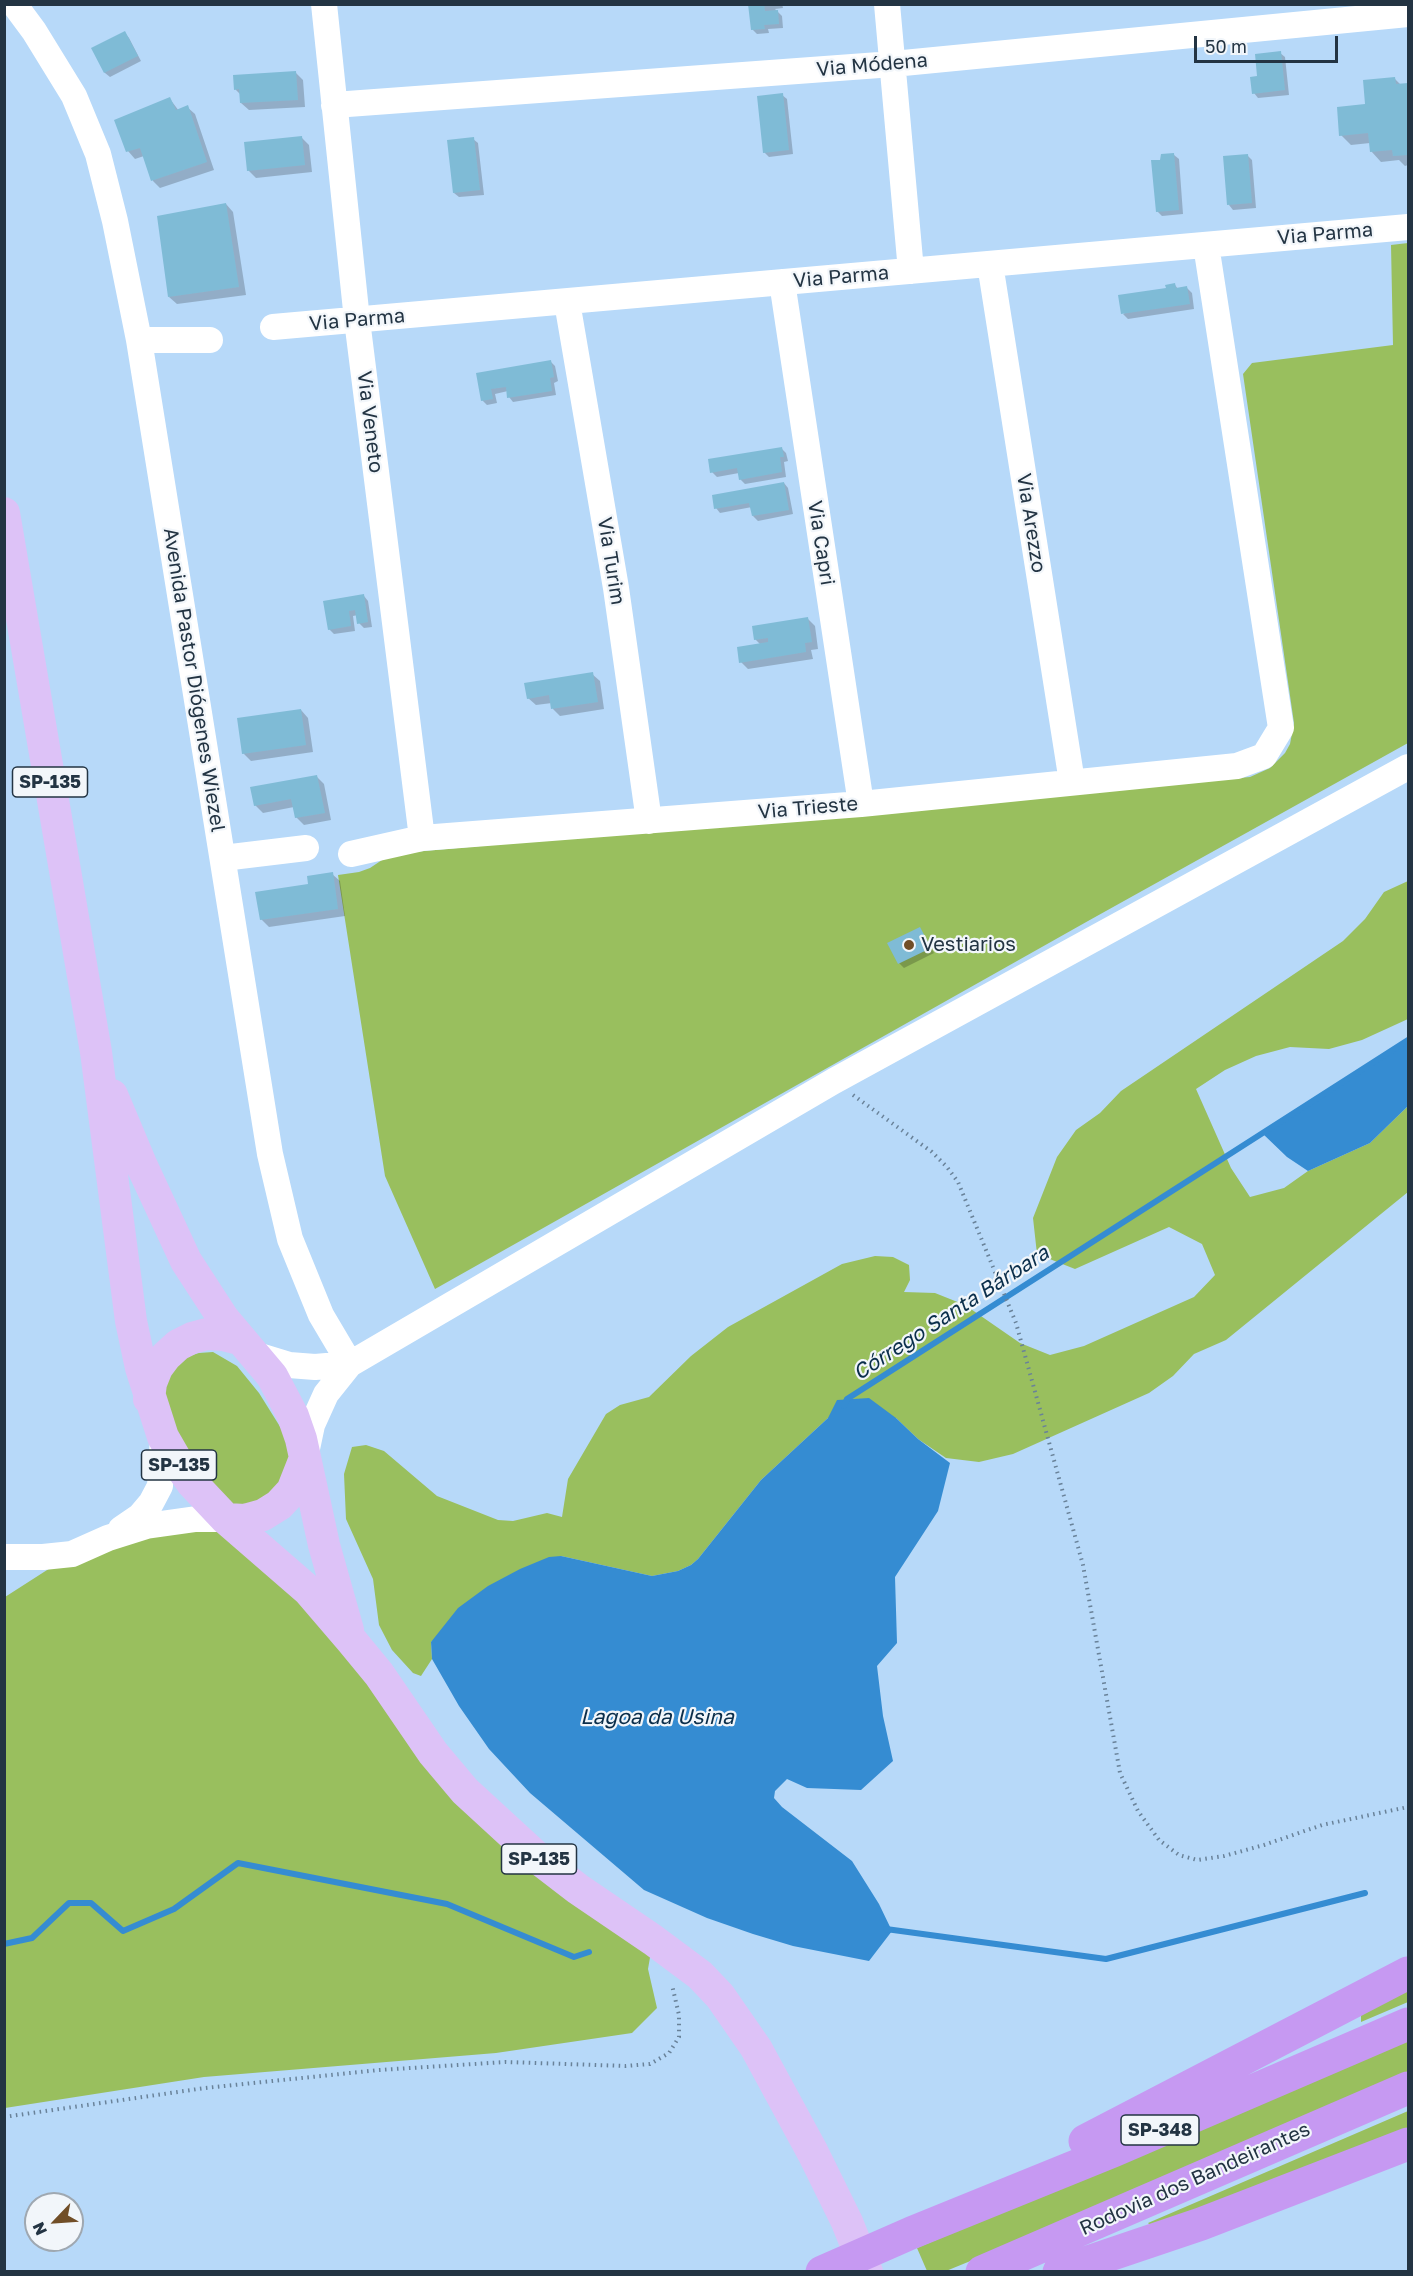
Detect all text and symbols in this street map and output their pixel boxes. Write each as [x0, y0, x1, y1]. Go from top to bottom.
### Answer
scale bar [1197, 24, 1341, 62]
text: 50 m [1205, 35, 1247, 57]
street label: Via Módena [815, 48, 929, 82]
street label: Via Parma [1276, 218, 1374, 250]
street label: Via Parma [792, 261, 890, 293]
street label: Via Parma [308, 304, 406, 336]
street label: Via Veneto [352, 370, 388, 474]
street label: Via Arezzo [1011, 472, 1051, 574]
street label: Via Capri [802, 499, 840, 587]
street label: Via Turim [592, 515, 630, 607]
street label: Avenida Pastor Diógenes Wiezel [158, 526, 230, 834]
road number: SP-135 [13, 767, 88, 797]
street label: Via Trieste [757, 792, 859, 824]
place label: Vestiarios [921, 933, 1016, 957]
marker: Vestiarios [902, 938, 916, 952]
water label: Córrego Santa Bárbara [848, 1240, 1054, 1386]
road number: SP-135 [142, 1450, 216, 1480]
water label: Lagoa da Usina [580, 1704, 734, 1730]
road number: SP-135 [502, 1844, 576, 1874]
road number: SP-348 [1121, 2115, 1199, 2145]
street label: Rodovia dos Bandeirantes [1076, 2117, 1314, 2241]
north arrow [24, 2192, 84, 2252]
text: N [28, 2219, 51, 2239]

